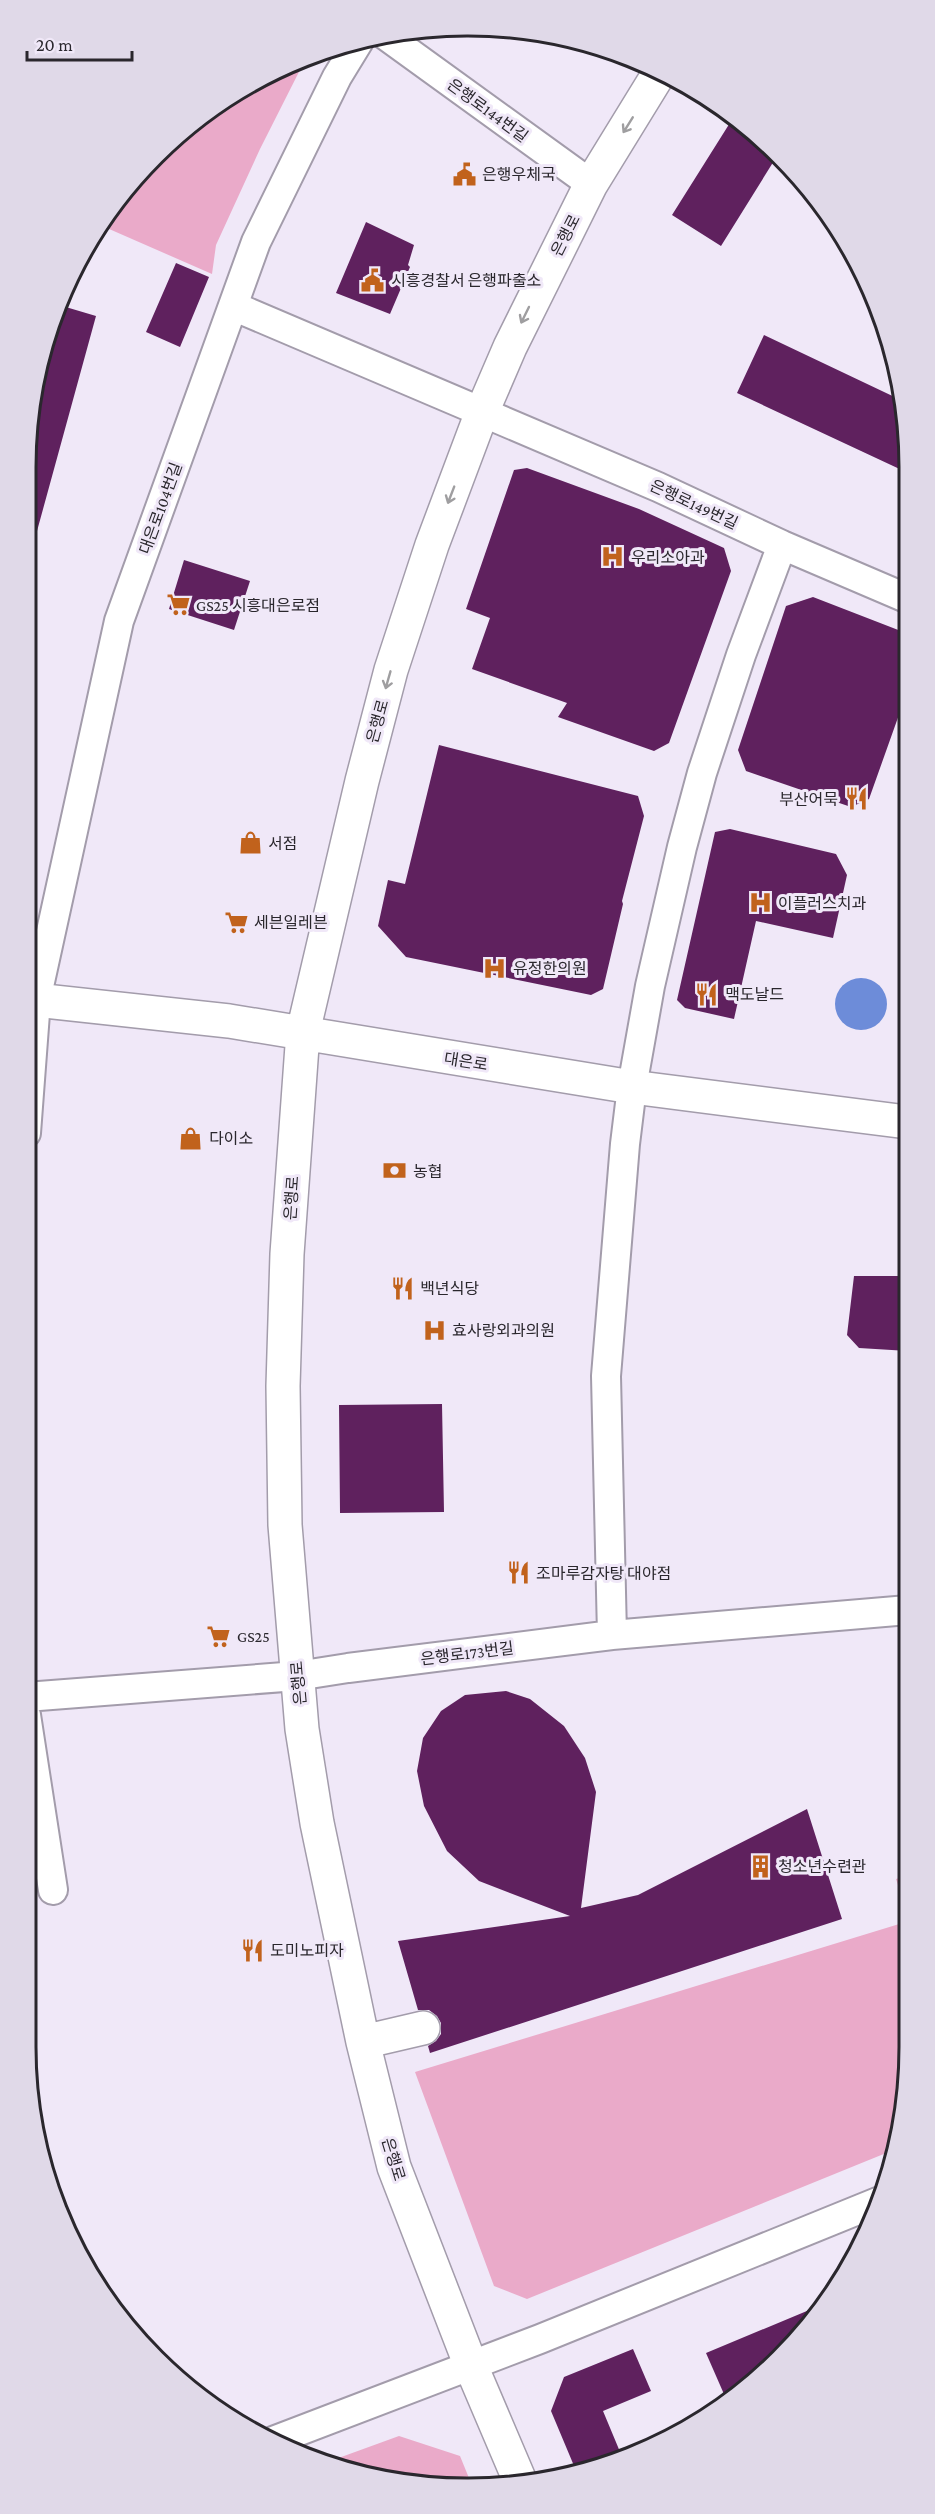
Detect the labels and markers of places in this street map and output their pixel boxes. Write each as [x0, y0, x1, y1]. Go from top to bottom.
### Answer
public building icon: 은행우체국 [451, 161, 477, 187]
place label: 은행우체국 [482, 166, 556, 183]
public building icon: 시흥경찰서 은행파출소 [360, 267, 386, 293]
place label: 시흥경찰서 은행파출소 [391, 272, 541, 289]
hospital icon: 우리소아과 [600, 544, 626, 570]
place label: 우리소아과 [631, 549, 705, 566]
supermarket icon: GS25 시흥대은로점 [165, 592, 191, 618]
place label: GS25 시흥대은로점 [196, 597, 320, 614]
restaurant icon: 부산어묵 [843, 786, 869, 812]
place label: 부산어묵 [779, 791, 838, 808]
shop icon: 서점 [237, 830, 263, 856]
place label: 서점 [268, 835, 297, 852]
hospital icon: 이플러스치과 [747, 890, 773, 916]
place label: 이플러스치과 [778, 895, 867, 912]
supermarket icon: 세븐일레븐 [223, 909, 249, 935]
place label: 세븐일레븐 [254, 914, 328, 931]
hospital icon: 유정한의원 [482, 955, 508, 981]
place label: 유정한의원 [513, 960, 587, 977]
restaurant icon: 맥도날드 [694, 981, 720, 1007]
place label: 맥도날드 [725, 986, 784, 1003]
shop icon: 다이소 [178, 1125, 204, 1151]
place label: 다이소 [209, 1130, 253, 1147]
bank icon: 농협 [382, 1158, 408, 1184]
place label: 농협 [413, 1163, 442, 1180]
restaurant icon: 백년식당 [389, 1275, 415, 1301]
place label: 백년식당 [420, 1280, 479, 1297]
hospital icon: 효사랑외과의원 [421, 1317, 447, 1343]
place label: 효사랑외과의원 [452, 1322, 555, 1339]
restaurant icon: 조마루감자탕 대야점 [505, 1560, 531, 1586]
place label: 조마루감자탕 대야점 [536, 1565, 671, 1582]
supermarket icon: GS25 [206, 1623, 232, 1649]
place label: GS25 [237, 1628, 270, 1645]
building icon: 청소년수련관 [747, 1853, 773, 1879]
place label: 청소년수련관 [778, 1858, 867, 1875]
restaurant icon: 도미노피자 [239, 1937, 265, 1963]
place label: 도미노피자 [270, 1942, 344, 1959]

